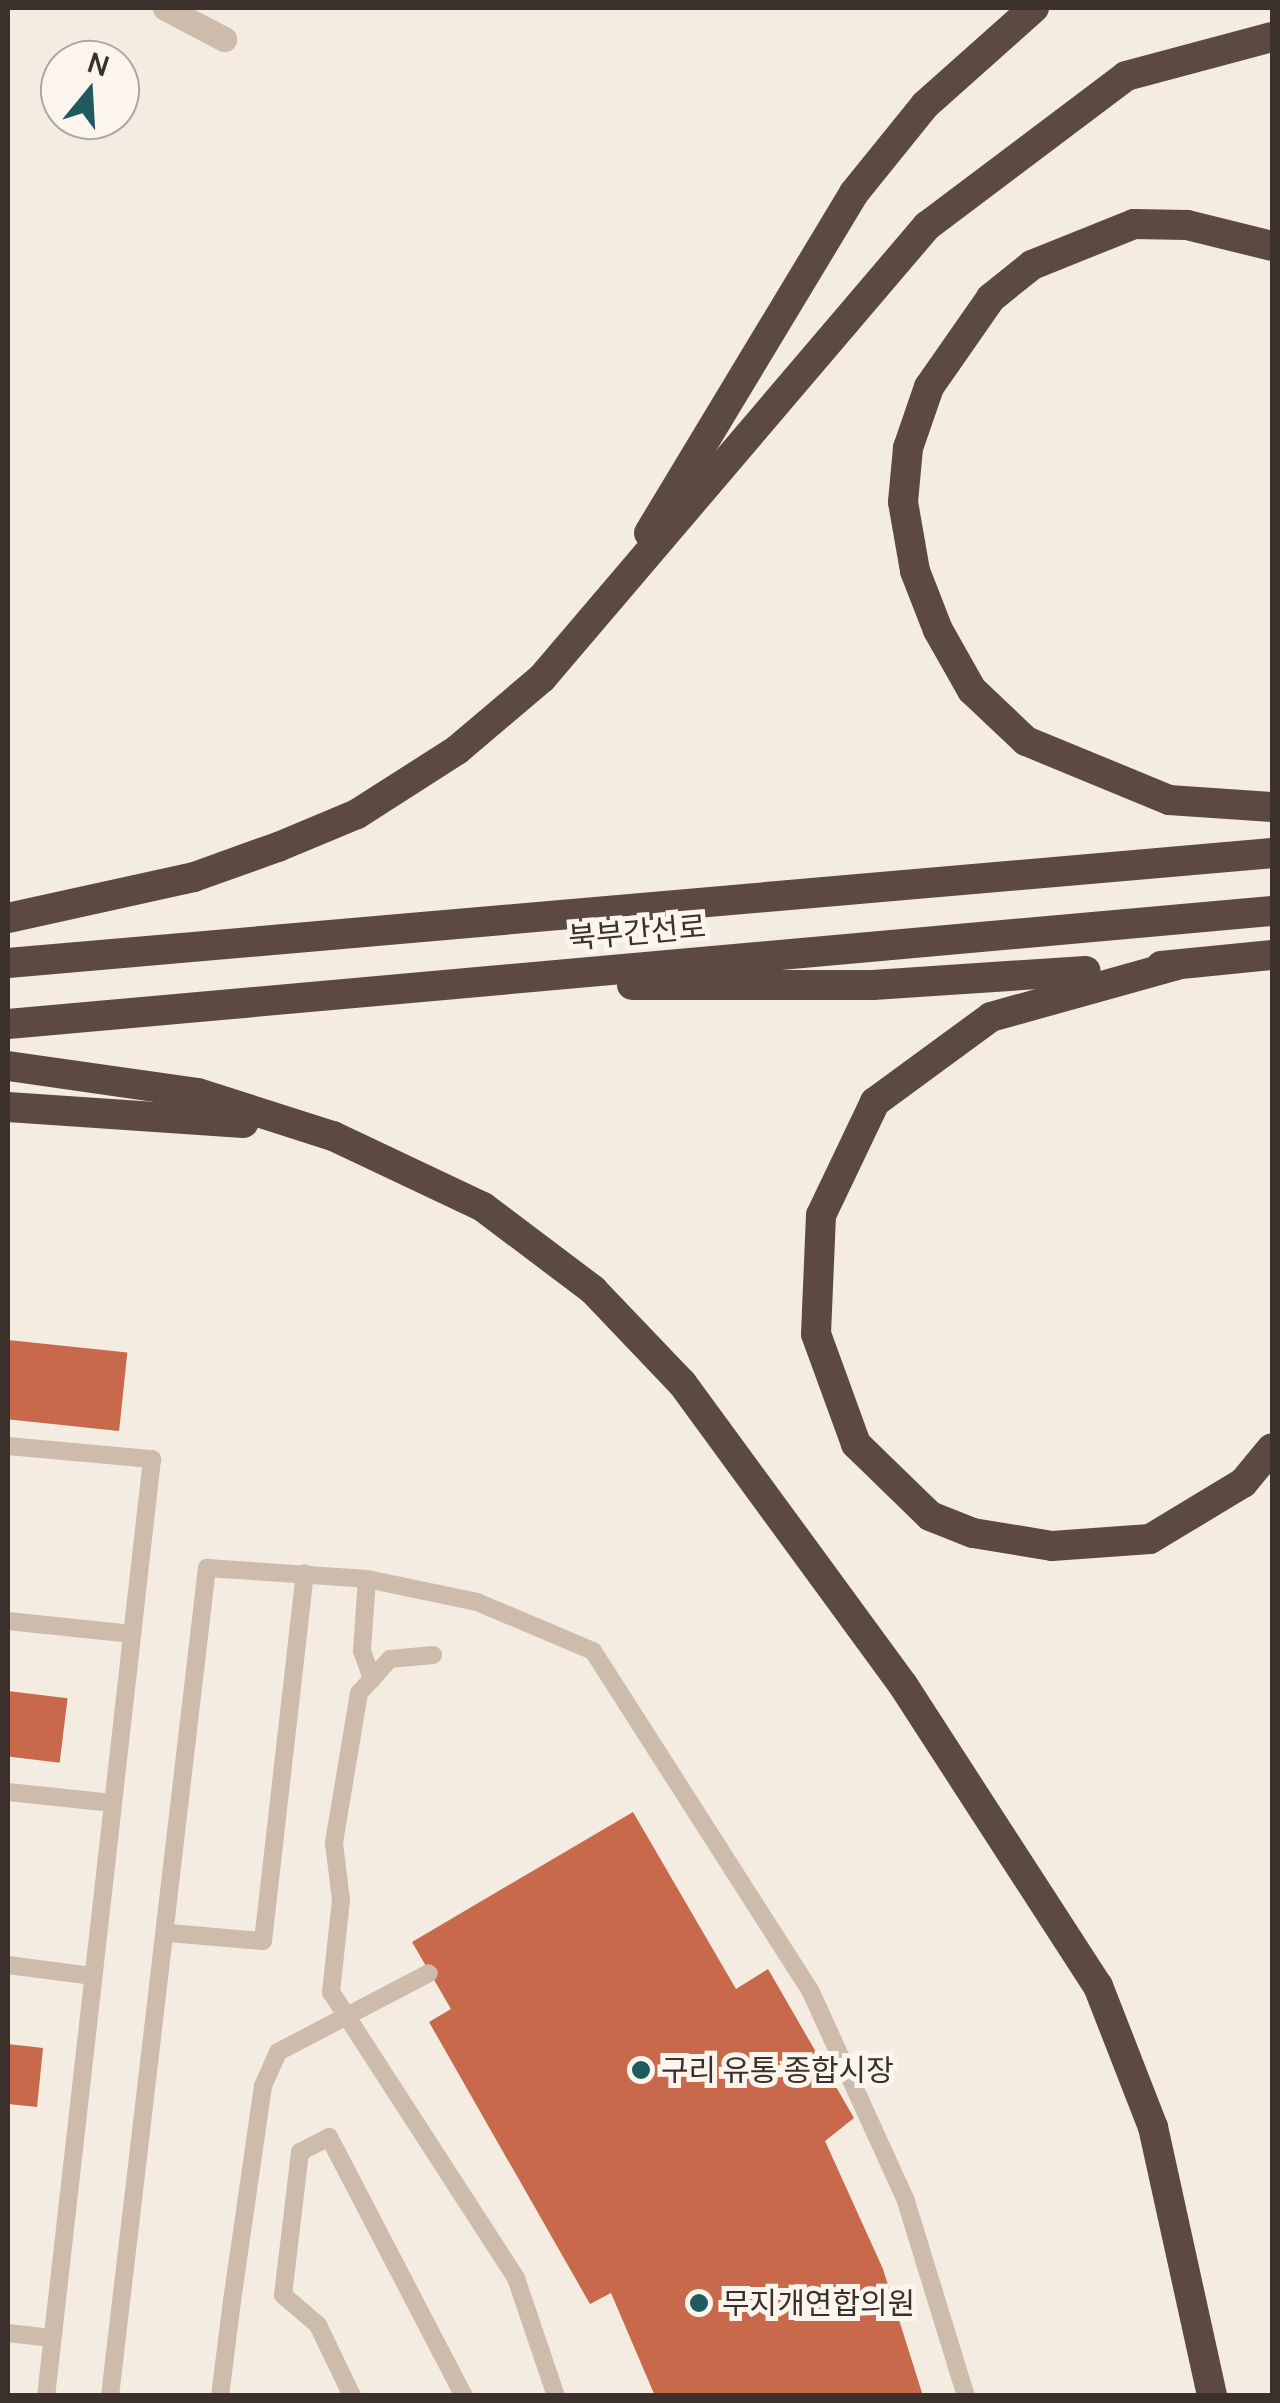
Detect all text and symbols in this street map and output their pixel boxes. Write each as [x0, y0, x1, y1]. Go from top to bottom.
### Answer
north arrow [40, 40, 140, 140]
text: N [83, 42, 114, 85]
street label: 북부간선로 [567, 908, 707, 956]
place label: 구리 유통 종합시장 [661, 2052, 894, 2088]
marker: 구리 유통 종합시장 [630, 2059, 652, 2081]
place label: 무지개연합의원 [722, 2285, 915, 2321]
marker: 무지개연합의원 [686, 2290, 712, 2316]

